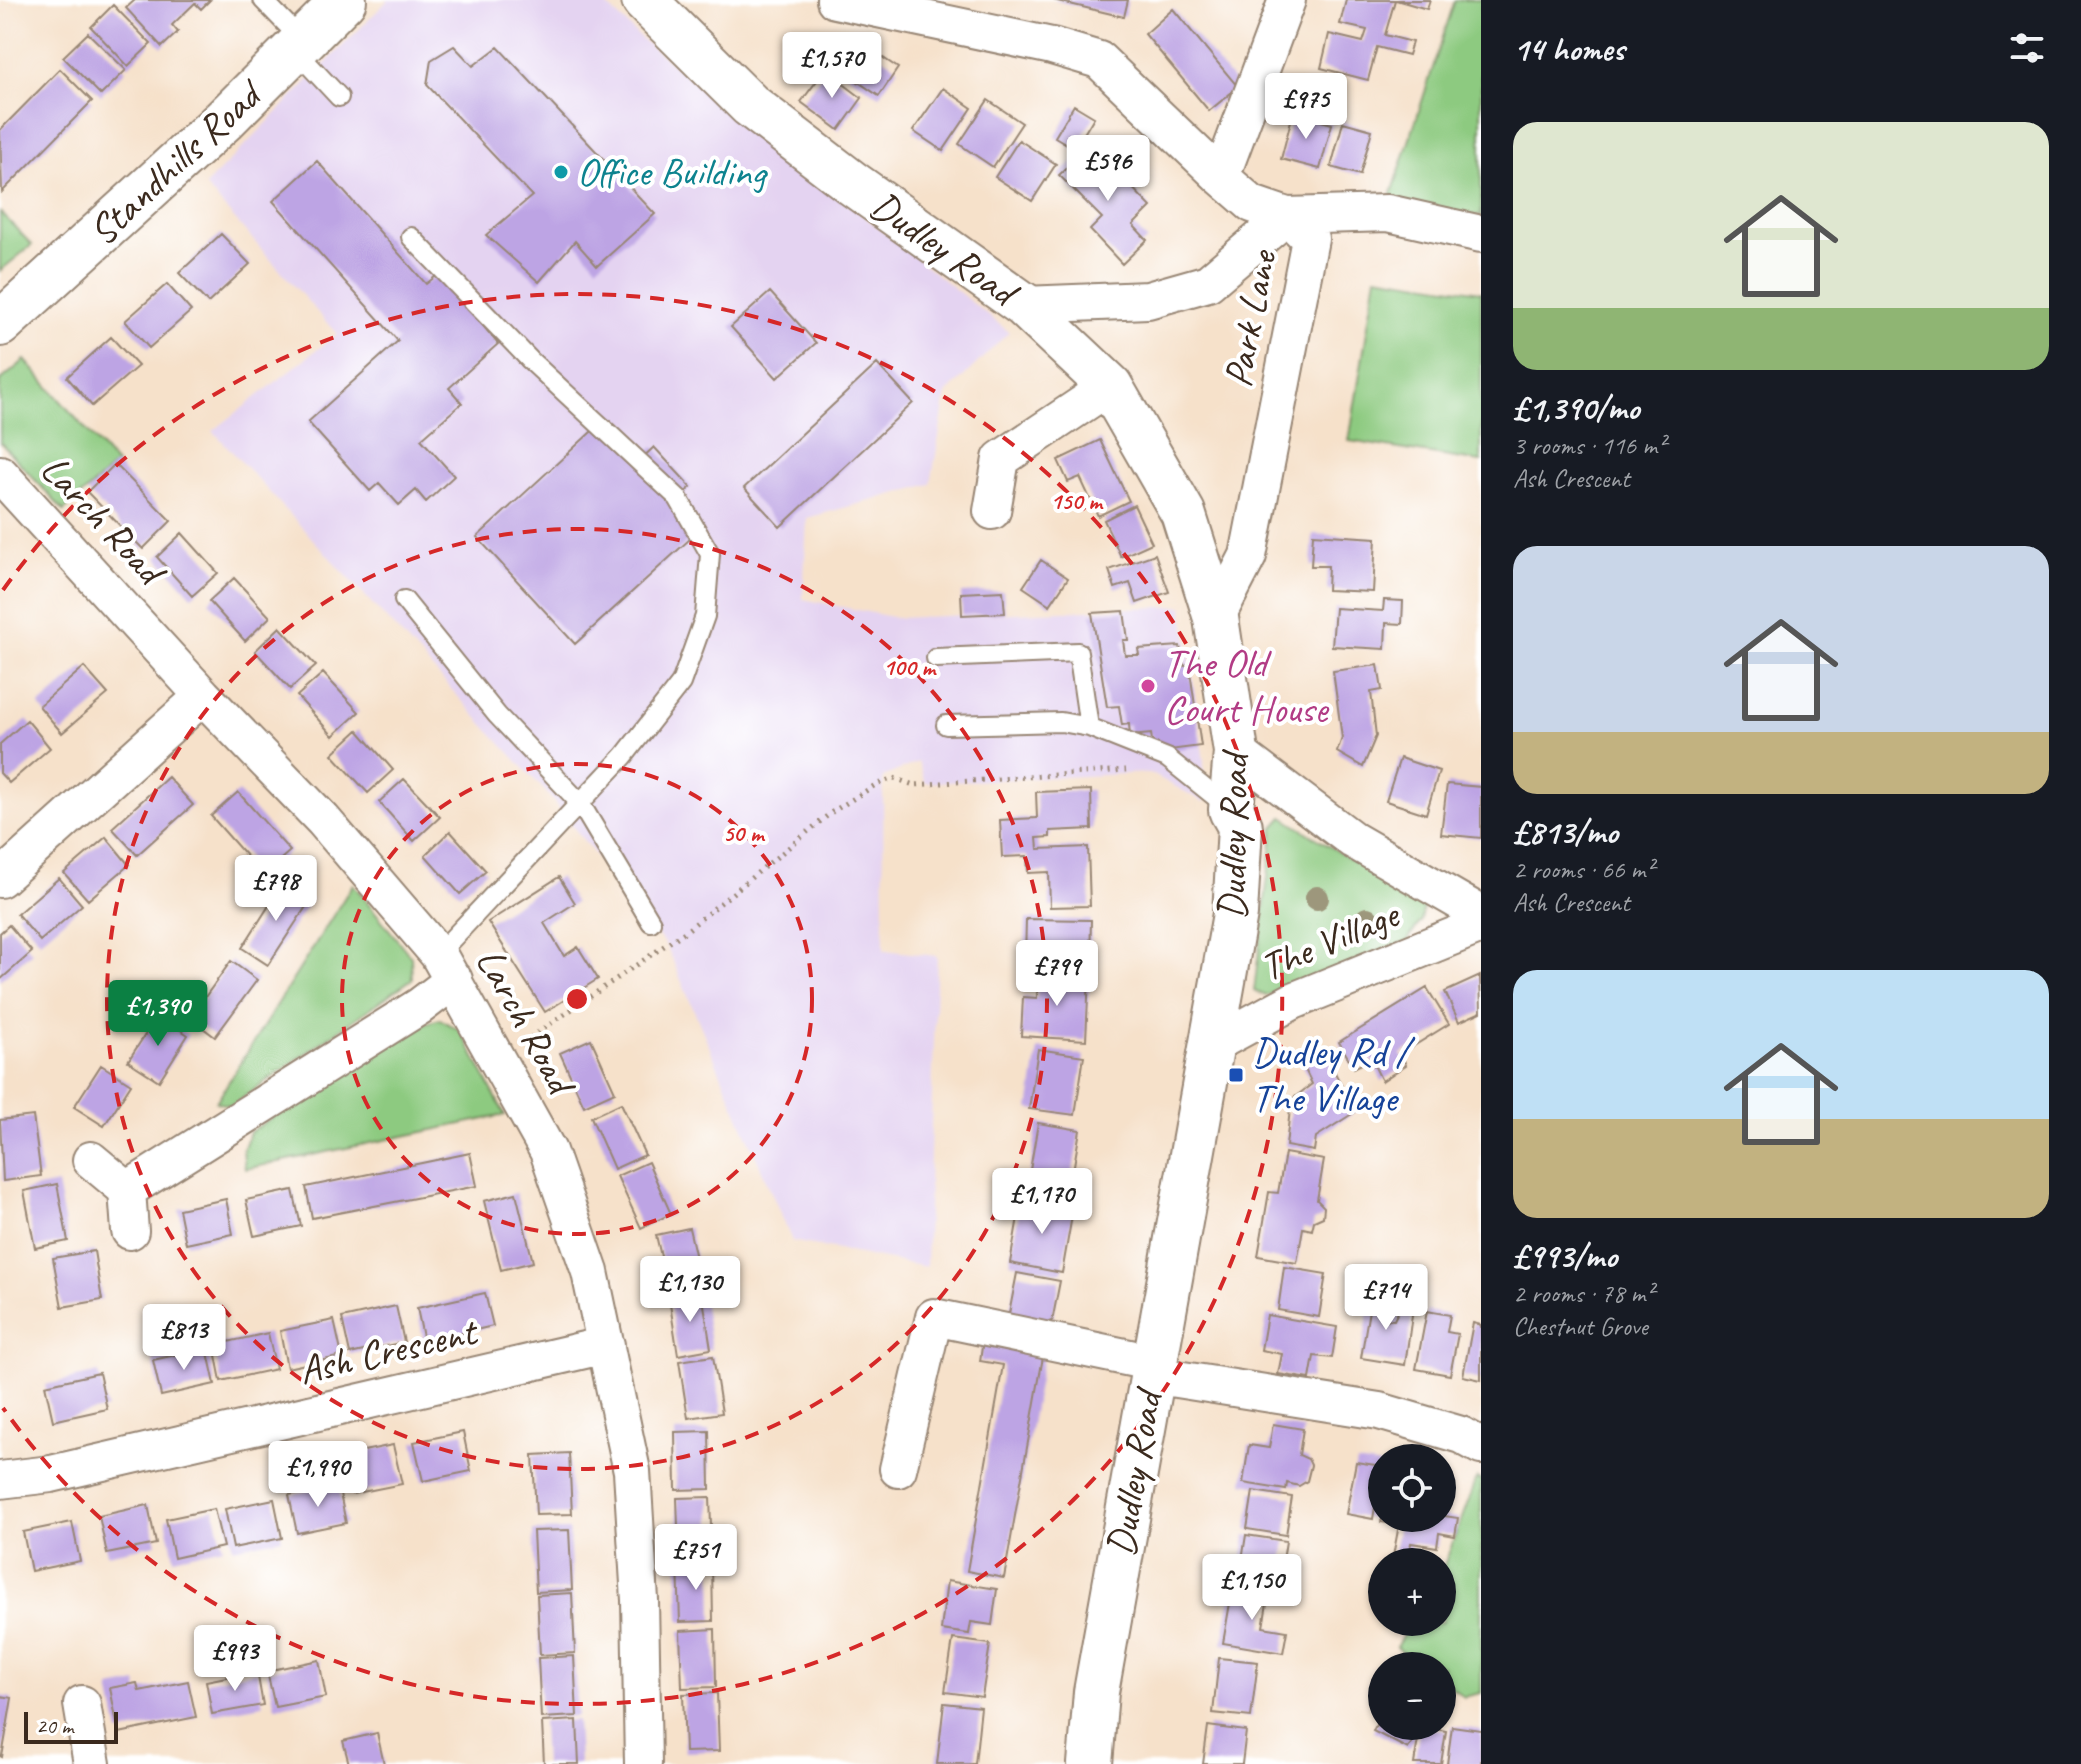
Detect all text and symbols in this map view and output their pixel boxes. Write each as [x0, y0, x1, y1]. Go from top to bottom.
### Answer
icon: filters [2005, 26, 2049, 70]
text: 14 homes [1513, 27, 1624, 70]
pin: £1,570 [767, 32, 897, 100]
text: £1,570 [800, 41, 864, 74]
street label: Standhills Road [78, 68, 275, 256]
pin: £975 [1259, 73, 1353, 141]
text: £975 [1283, 82, 1329, 115]
pin: £596 [1061, 135, 1155, 203]
text: £596 [1085, 144, 1131, 177]
place label: Office Building [577, 147, 768, 197]
marker: Office Building [552, 163, 570, 181]
icon: home [1709, 174, 1853, 318]
street label: Dudley Road [861, 180, 1030, 319]
street label: Park Lane [1212, 244, 1288, 391]
text: £1,390/mo [1513, 386, 1639, 429]
text: 3 rooms · 116 m² [1513, 429, 1665, 462]
street label: Larch Road [30, 445, 178, 598]
text: Ash Crescent [1513, 462, 1630, 495]
text: 150 m [1050, 486, 1104, 516]
icon: home [1709, 598, 1853, 742]
place label: The Old Court House [1164, 638, 1330, 734]
text: 100 m [883, 652, 937, 682]
marker: The Old Court House [1139, 677, 1157, 695]
street label: Dudley Road [1207, 748, 1260, 920]
text: £813/mo [1513, 810, 1618, 853]
text: 50 m [723, 818, 766, 848]
text: 2 rooms · 66 m² [1513, 853, 1654, 886]
pin: £798 [229, 855, 323, 923]
text: £798 [253, 864, 299, 897]
text: Ash Crescent [1513, 886, 1630, 919]
street label: The Village [1253, 889, 1408, 992]
street label: Larch Road [465, 939, 588, 1106]
pin: £799 [1010, 940, 1104, 1008]
text: £799 [1034, 949, 1080, 982]
pin: £1,390 [93, 980, 223, 1048]
centre of rings [563, 985, 591, 1013]
text: £1,390 [126, 989, 190, 1022]
icon: home [1709, 1022, 1853, 1166]
place label: Dudley Rd / The Village [1252, 1027, 1416, 1123]
marker: Dudley Rd / The Village [1227, 1066, 1245, 1084]
pin: £1,170 [977, 1168, 1107, 1236]
text: £1,170 [1010, 1177, 1074, 1210]
text: £993/mo [1513, 1234, 1617, 1277]
pin: £1,130 [625, 1256, 755, 1324]
pin: £714 [1339, 1264, 1433, 1332]
text: £1,130 [658, 1265, 722, 1298]
text: £714 [1363, 1273, 1409, 1306]
text: 2 rooms · 78 m² [1513, 1277, 1654, 1310]
pin: £813 [137, 1304, 231, 1372]
street label: Ash Crescent [294, 1306, 484, 1396]
text: Chestnut Grove [1513, 1310, 1648, 1343]
text: £813 [161, 1313, 207, 1346]
street label: Dudley Road [1095, 1382, 1174, 1560]
pin: £1,990 [253, 1441, 383, 1509]
map controls [1368, 1444, 1456, 1740]
button: locate [1368, 1444, 1456, 1532]
text: £1,990 [286, 1450, 350, 1483]
pin: £751 [649, 1524, 743, 1592]
text: £751 [673, 1533, 719, 1566]
button: + [1368, 1548, 1456, 1636]
pin: £1,150 [1187, 1554, 1317, 1622]
text: £1,150 [1220, 1563, 1284, 1596]
pin: £993 [188, 1625, 282, 1693]
text: £993 [212, 1634, 258, 1667]
button: − [1368, 1652, 1456, 1740]
scale bar [24, 1708, 118, 1744]
text: 20 m [36, 1712, 73, 1740]

